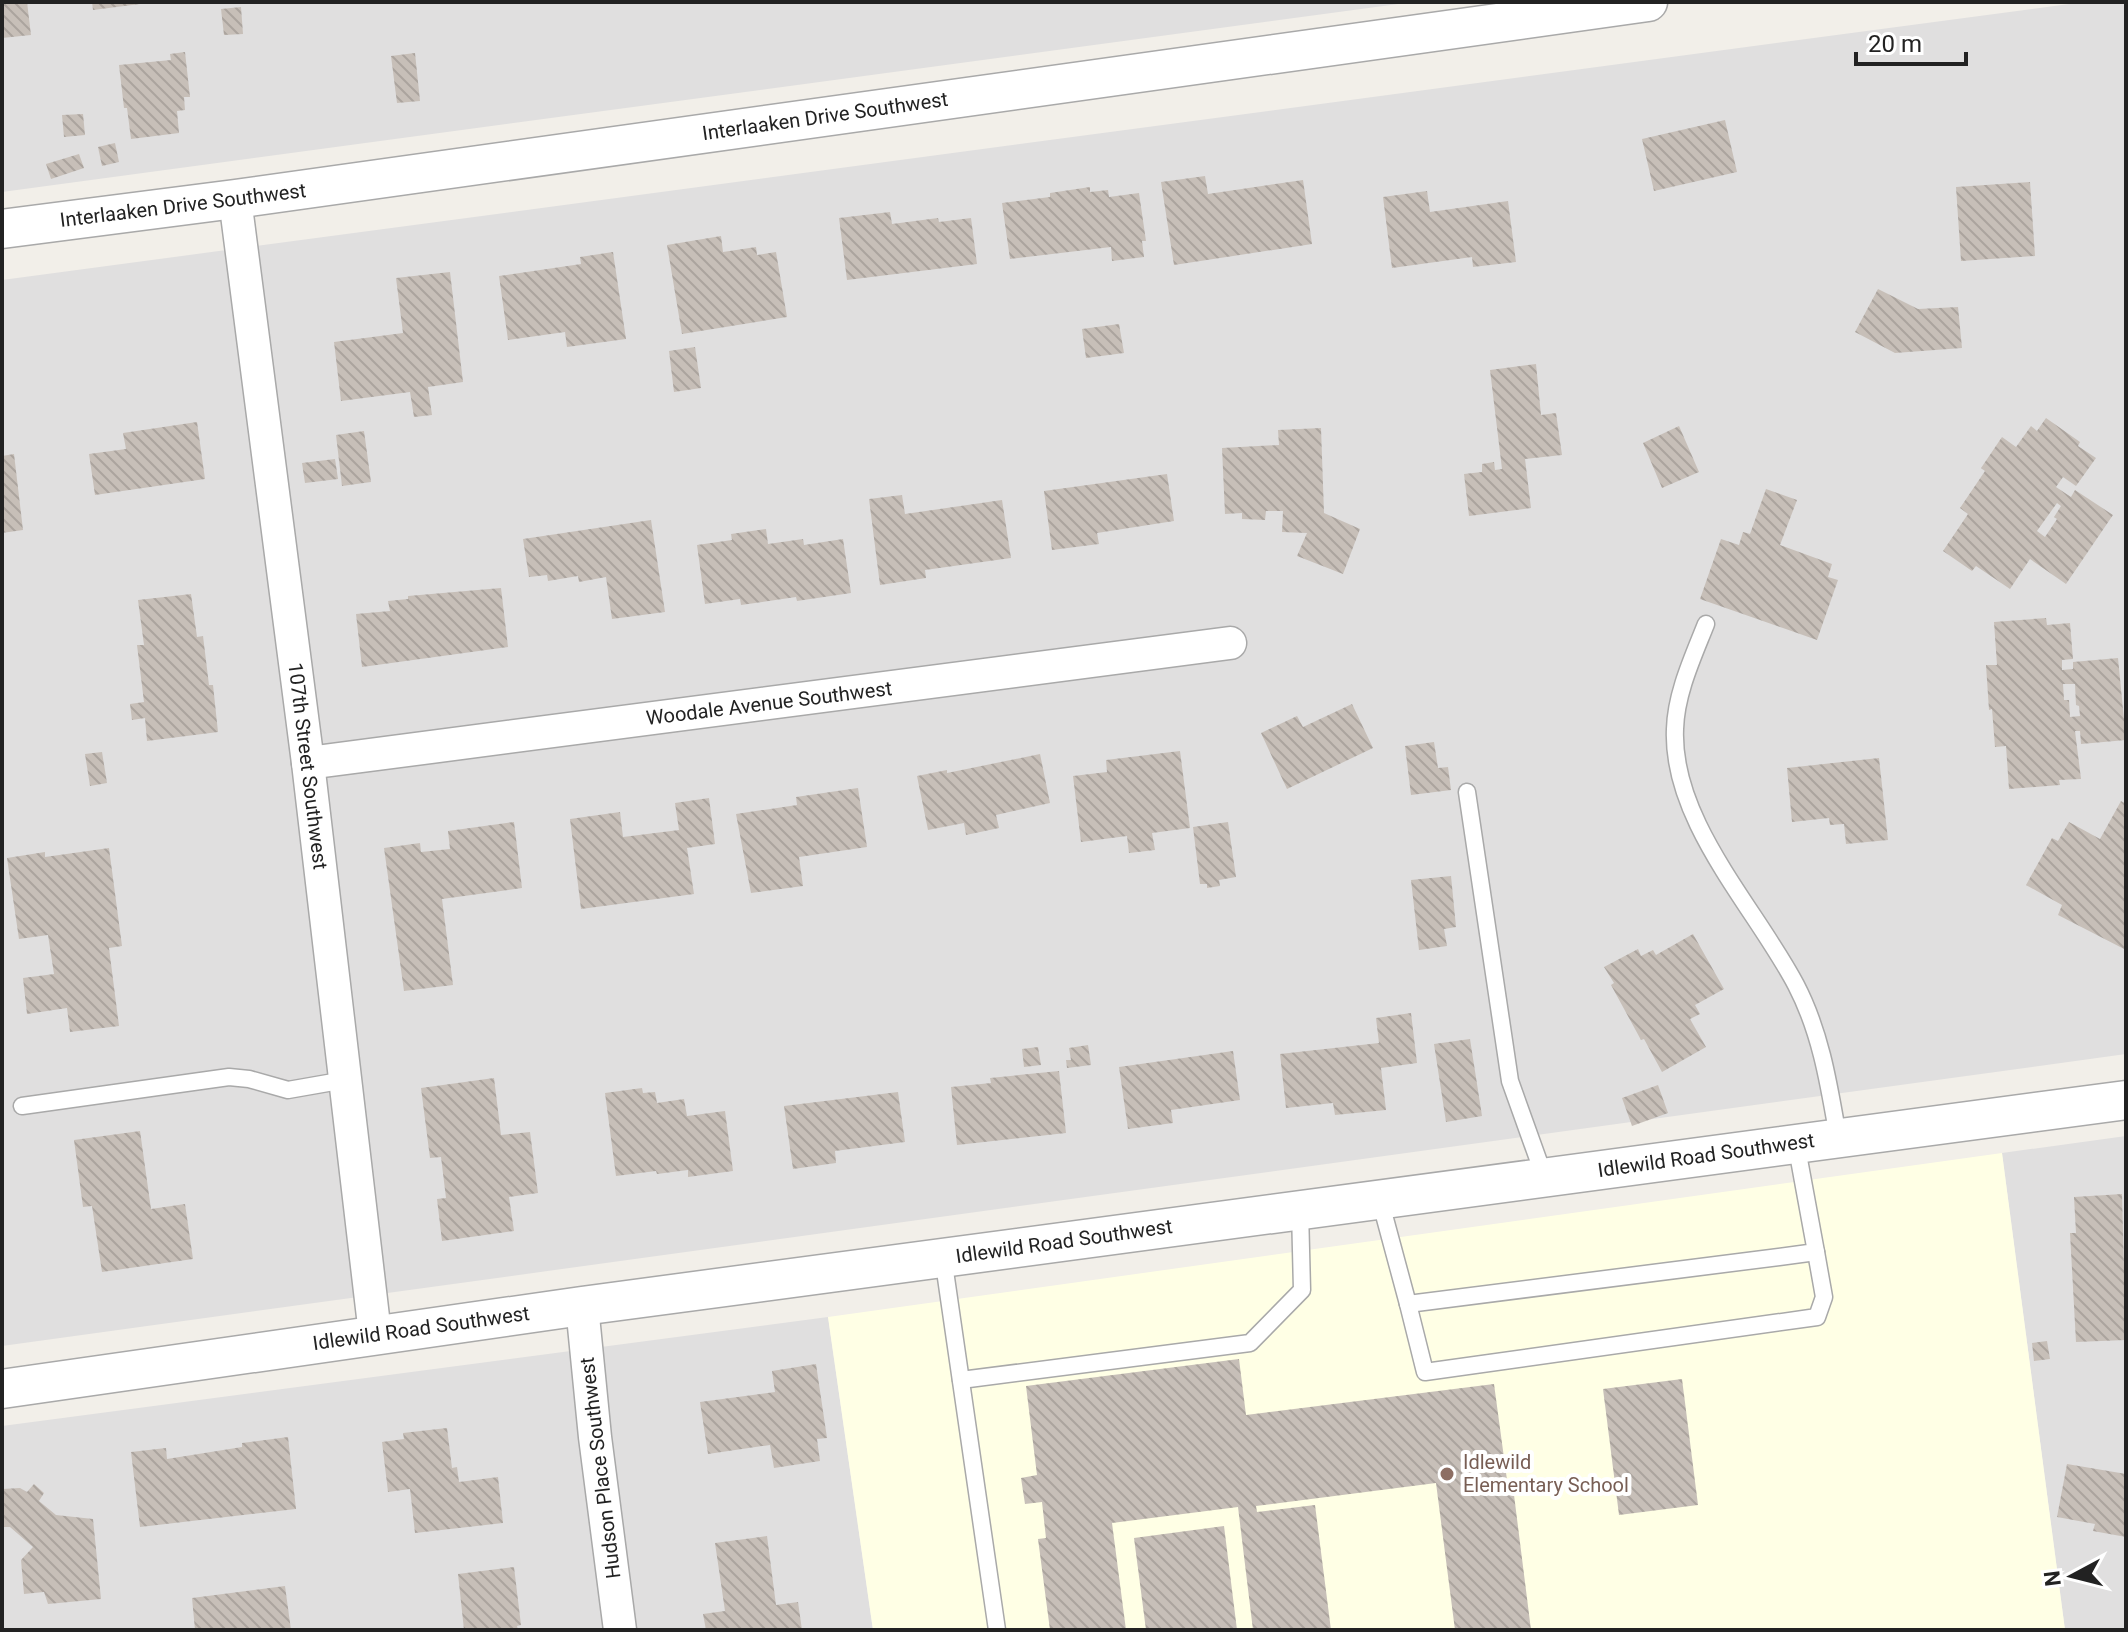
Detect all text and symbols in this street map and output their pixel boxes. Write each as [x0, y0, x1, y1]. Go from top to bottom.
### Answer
scale bar [1856, 16, 1966, 66]
text: 20 m [1868, 30, 1922, 58]
street label: Interlaaken Drive Southwest [701, 87, 949, 145]
street label: Interlaaken Drive Southwest [59, 178, 307, 232]
street label: 107th Street Southwest [283, 661, 333, 871]
street label: Woodale Avenue Southwest [645, 676, 893, 730]
street label: Idlewild Road Southwest [1596, 1128, 1816, 1182]
street label: Idlewild Road Southwest [954, 1214, 1174, 1268]
street label: Idlewild Road Southwest [311, 1301, 531, 1355]
street label: Hudson Place Southwest [574, 1356, 626, 1580]
place label: Idlewild Elementary School [1463, 1450, 1629, 1497]
marker: Idlewild Elementary School [1438, 1465, 1456, 1483]
north arrow [2032, 1536, 2112, 1616]
text: N [2039, 1569, 2066, 1588]

